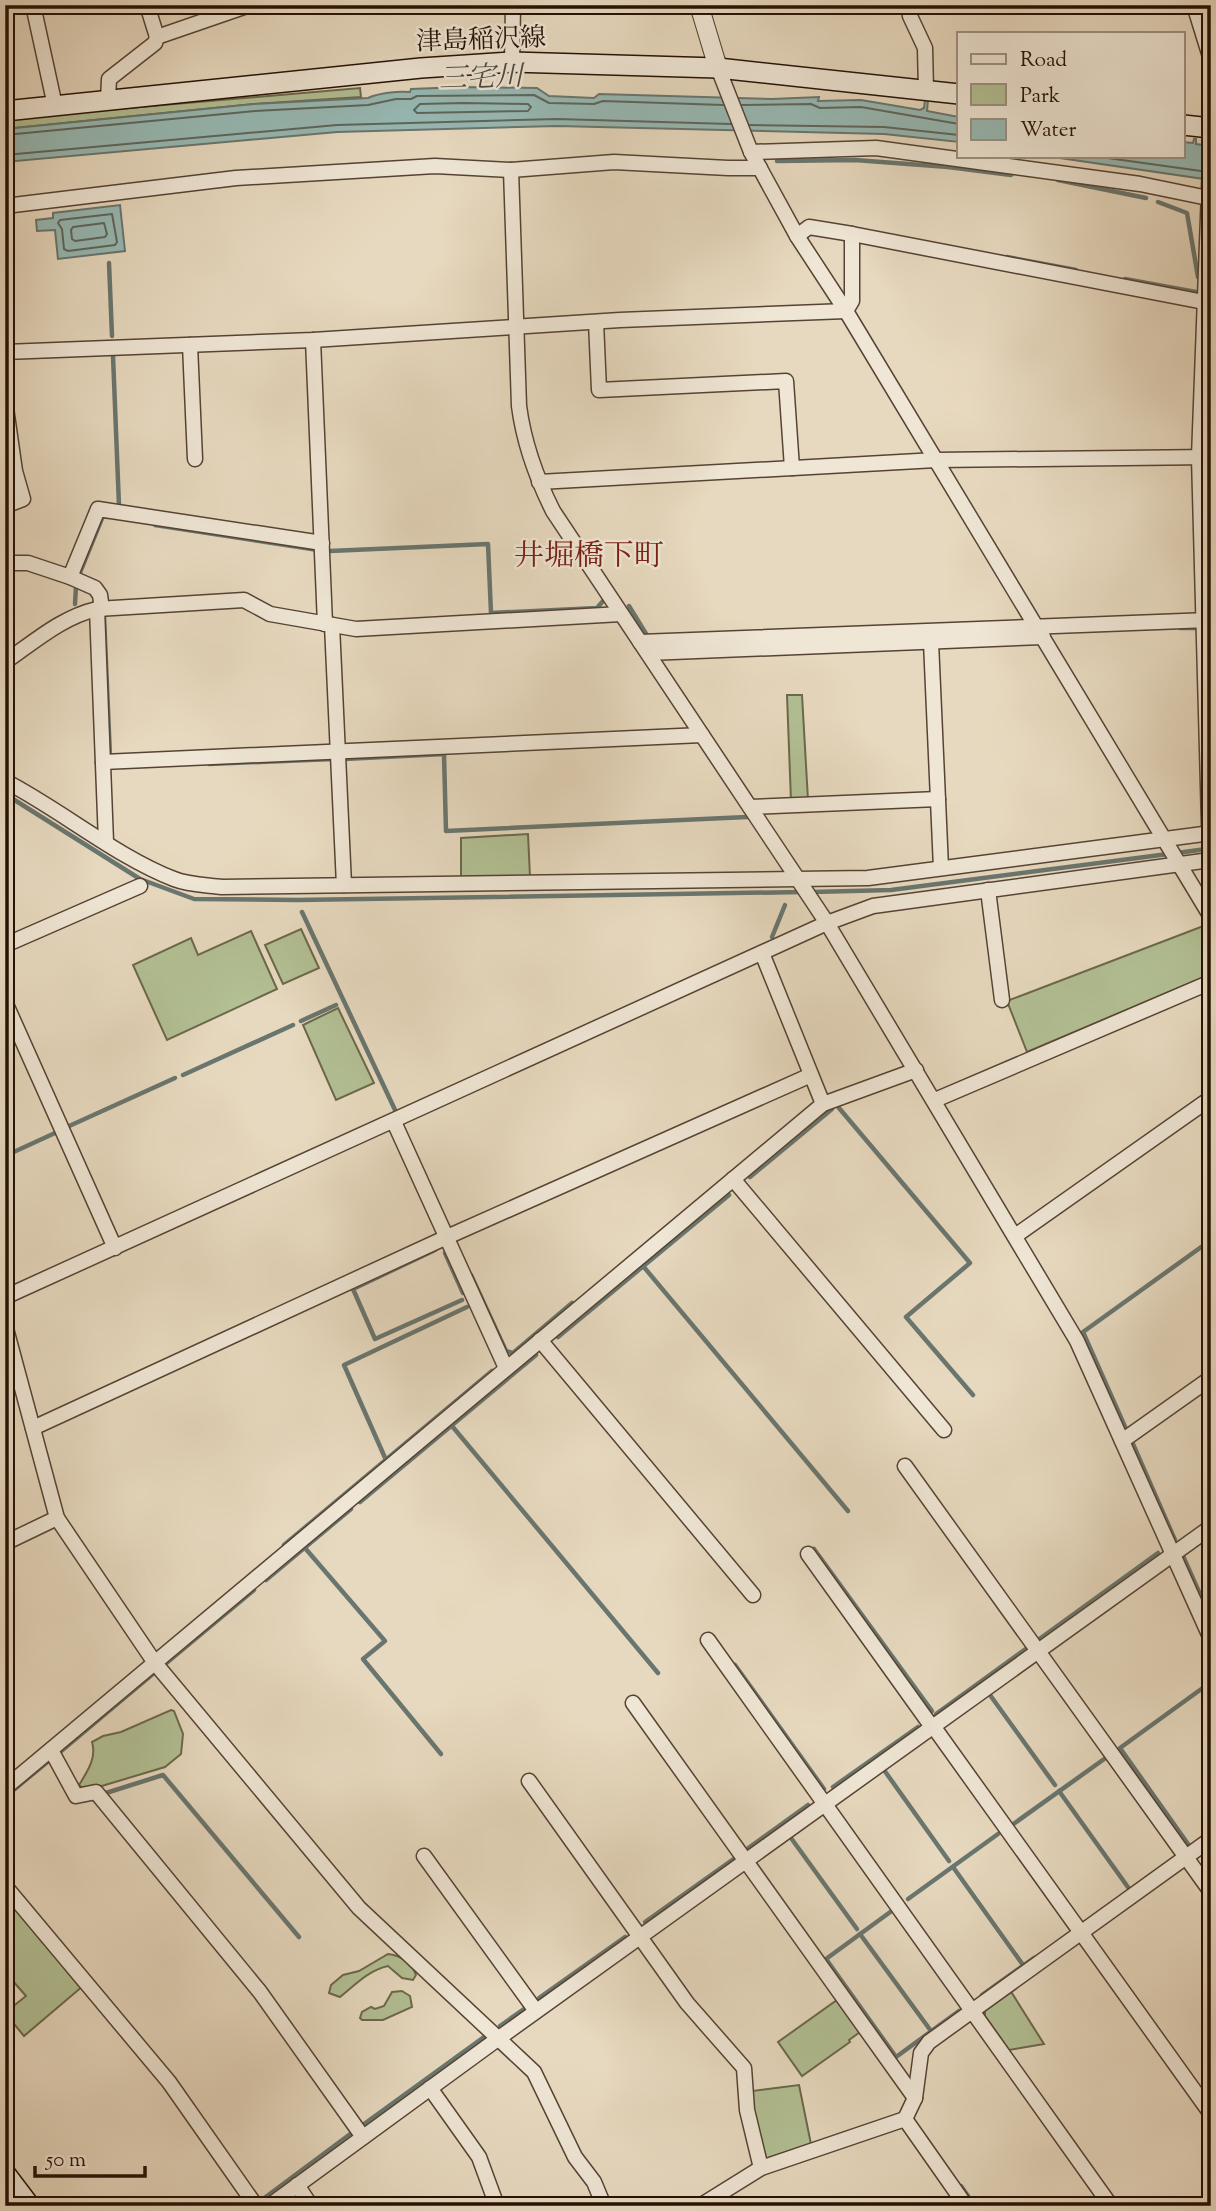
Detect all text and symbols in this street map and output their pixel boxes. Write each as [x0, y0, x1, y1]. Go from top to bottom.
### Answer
street label: 津島稲沢線 [415, 20, 547, 62]
legend [957, 32, 1184, 158]
text: Road [1020, 46, 1067, 76]
water label: 三宅川 [438, 57, 527, 100]
text: Park [1020, 82, 1061, 112]
text: Water [1020, 116, 1077, 146]
district label: 井堀橋下町 [514, 536, 664, 579]
scale bar [35, 2134, 145, 2178]
text: 50 m [45, 2146, 86, 2176]

